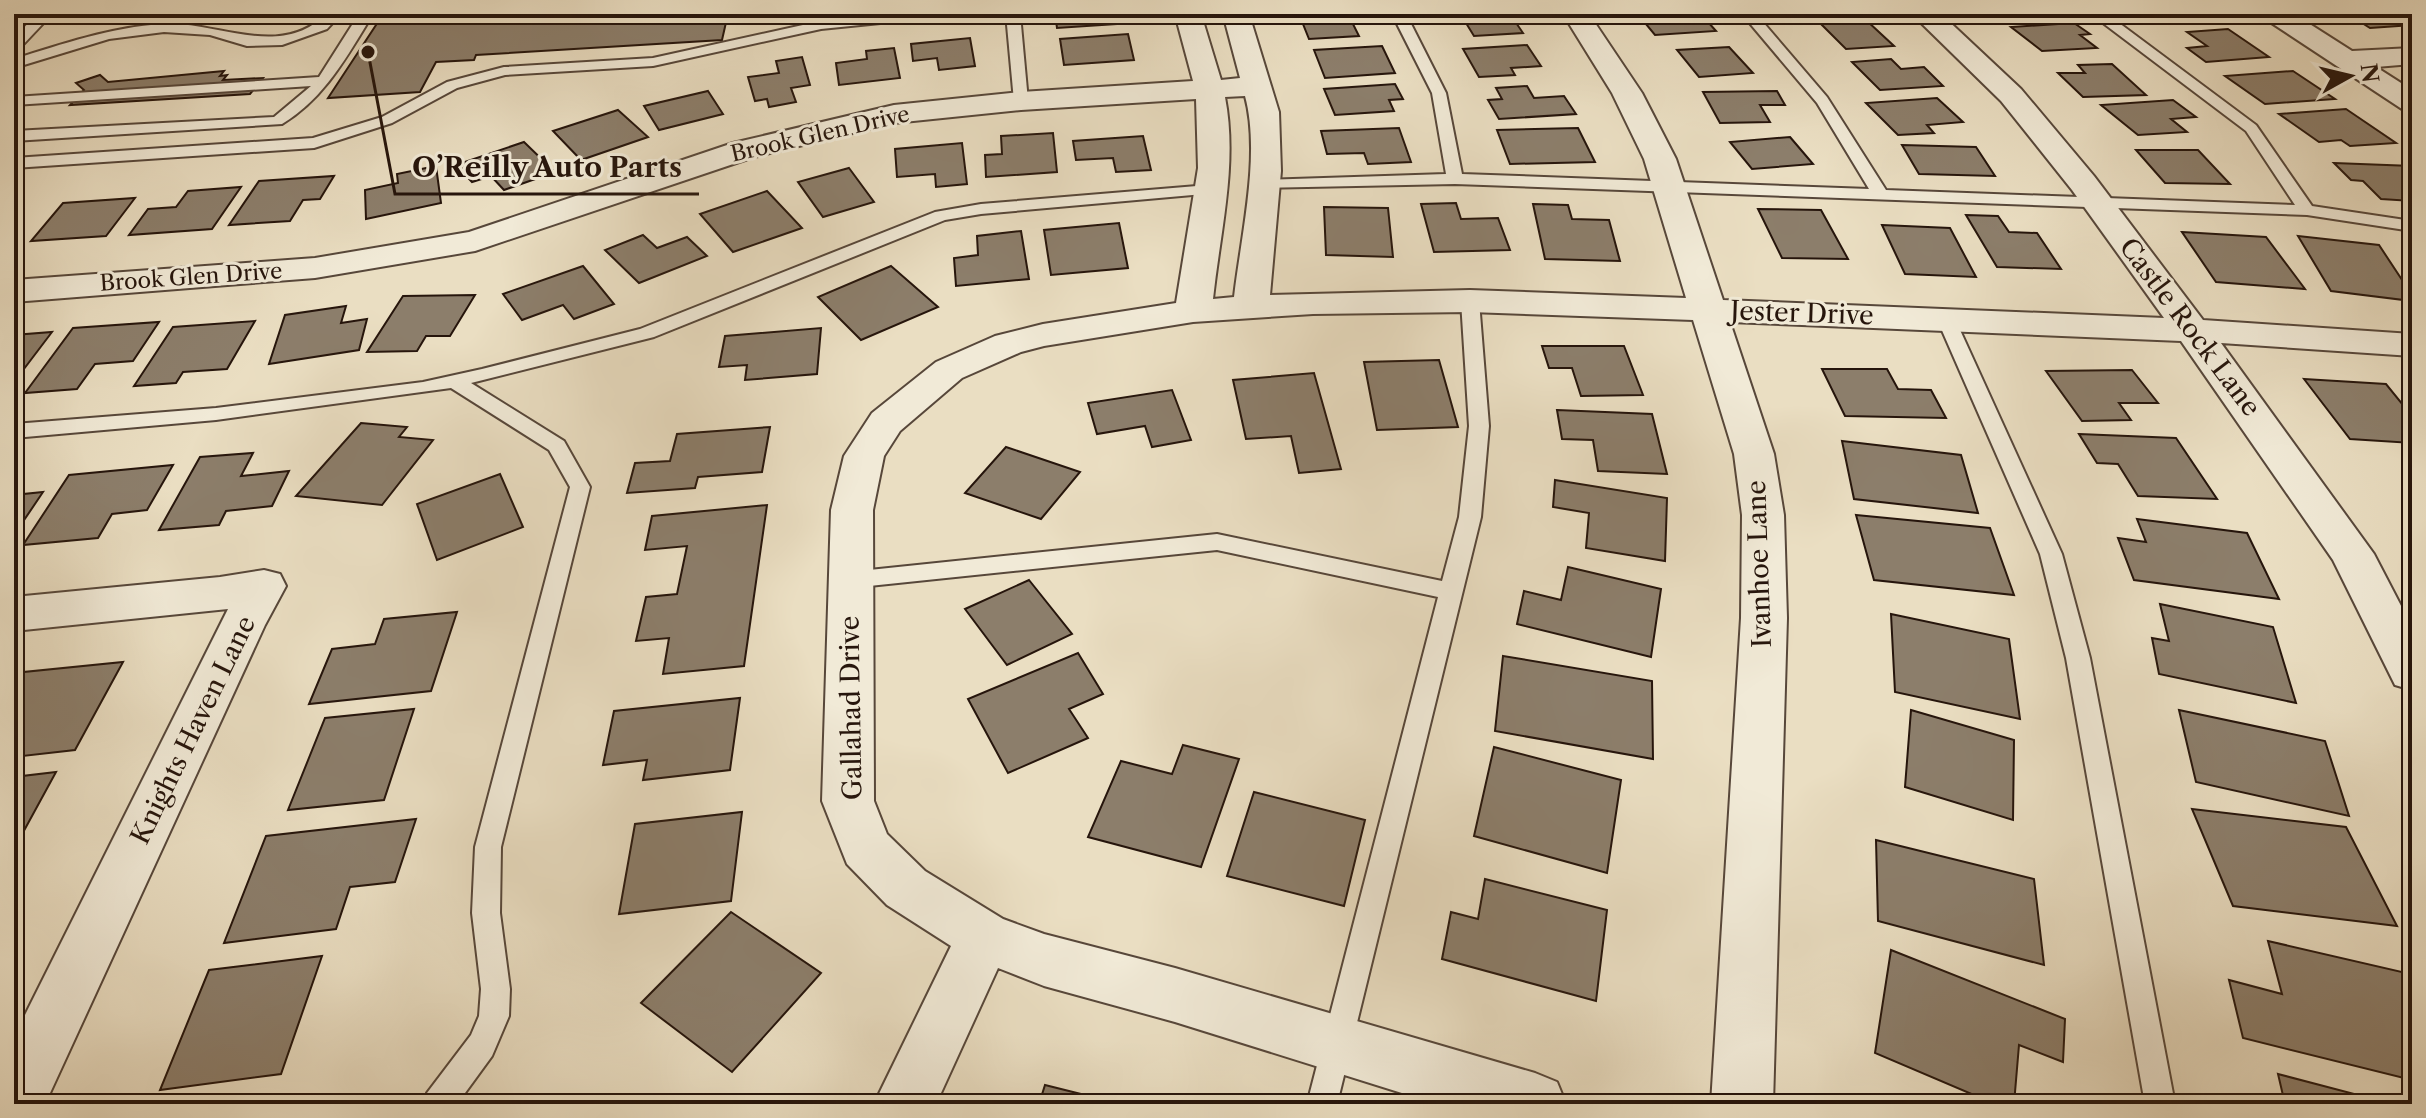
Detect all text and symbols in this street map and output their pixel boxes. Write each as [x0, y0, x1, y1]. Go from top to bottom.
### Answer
north arrow [2310, 36, 2390, 116]
text: N [2355, 62, 2384, 85]
street label: Brook Glen Drive [728, 100, 912, 168]
callout: O’Reilly Auto Parts [395, 142, 699, 194]
text: O’Reilly Auto Parts [412, 150, 682, 184]
street label: Castle Rock Lane [2113, 232, 2267, 422]
street label: Brook Glen Drive [99, 257, 283, 297]
street label: Jester Drive [1726, 294, 1874, 331]
street label: Ivanhoe Lane [1740, 480, 1778, 648]
street label: Knights Haven Lane [124, 611, 262, 849]
street label: Gallahad Drive [833, 616, 869, 800]

